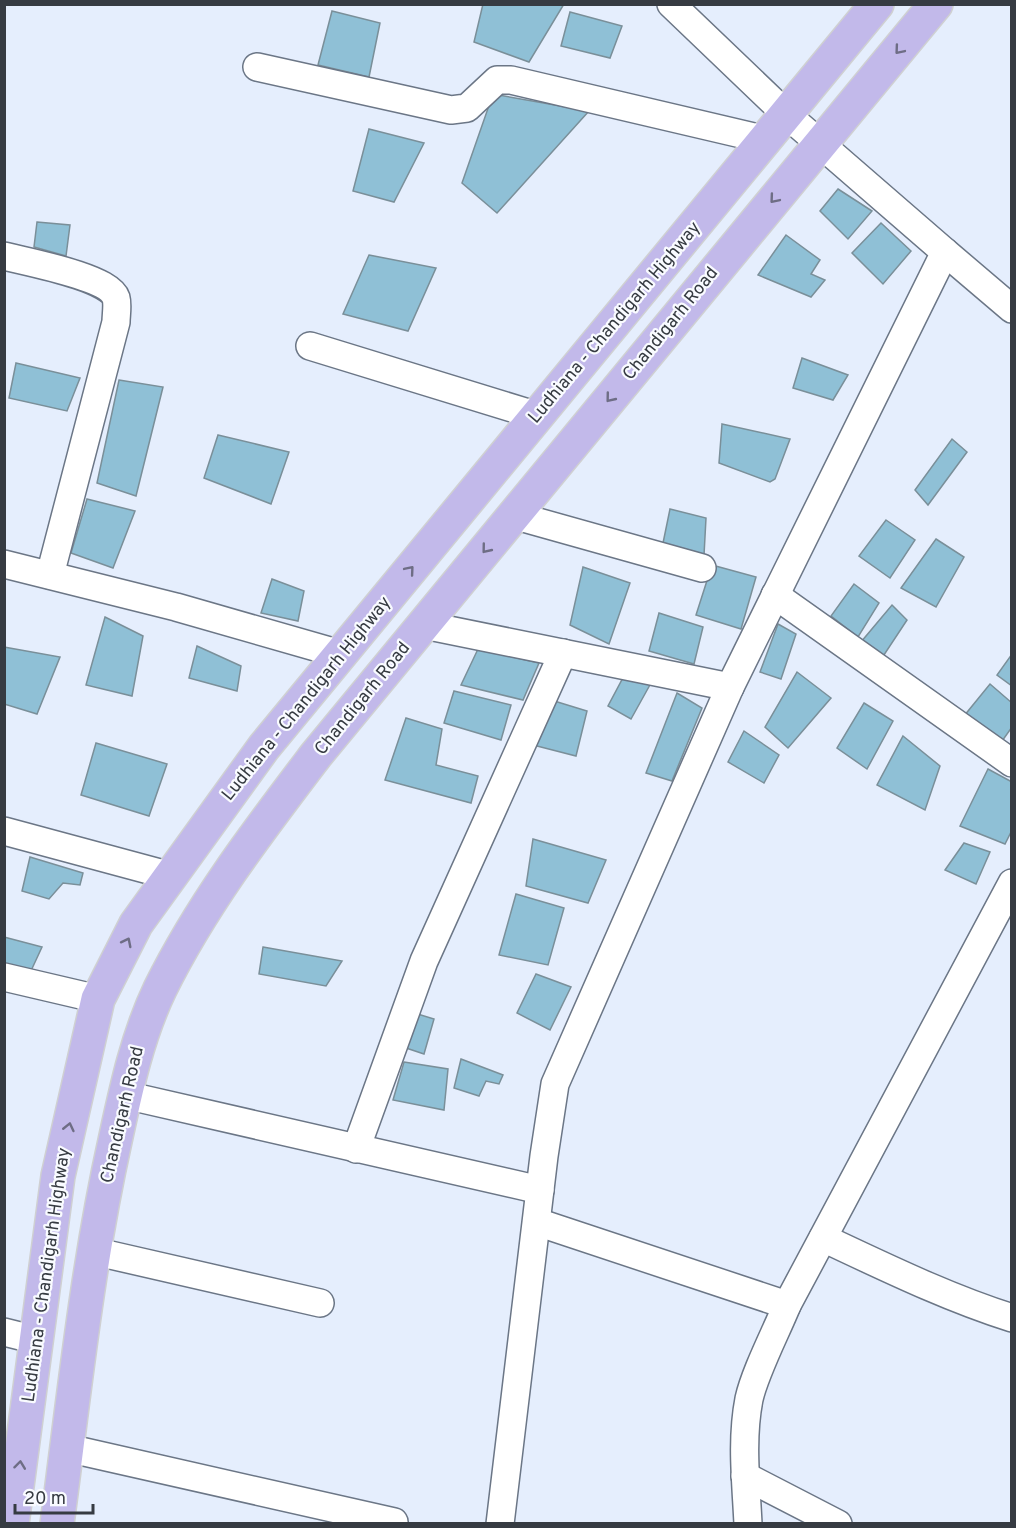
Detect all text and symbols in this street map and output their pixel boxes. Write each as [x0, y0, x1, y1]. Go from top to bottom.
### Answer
one-way arrow [895, 43, 906, 54]
one-way arrow [770, 192, 781, 203]
street label: Ludhiana - Chandigarh Highway [524, 217, 706, 429]
street label: Chandigarh Road [618, 263, 724, 385]
one-way arrow [606, 392, 617, 403]
one-way arrow [482, 542, 493, 553]
one-way arrow [403, 566, 414, 577]
street label: Ludhiana - Chandigarh Highway [217, 592, 397, 806]
street label: Chandigarh Road [310, 638, 416, 760]
one-way arrow [120, 938, 131, 949]
street label: Chandigarh Road [96, 1044, 150, 1186]
one-way arrow [62, 1123, 75, 1133]
street label: Ludhiana - Chandigarh Highway [18, 1146, 76, 1404]
one-way arrow [13, 1461, 26, 1470]
scale bar [15, 1477, 93, 1515]
text: 20 m [24, 1488, 66, 1511]

